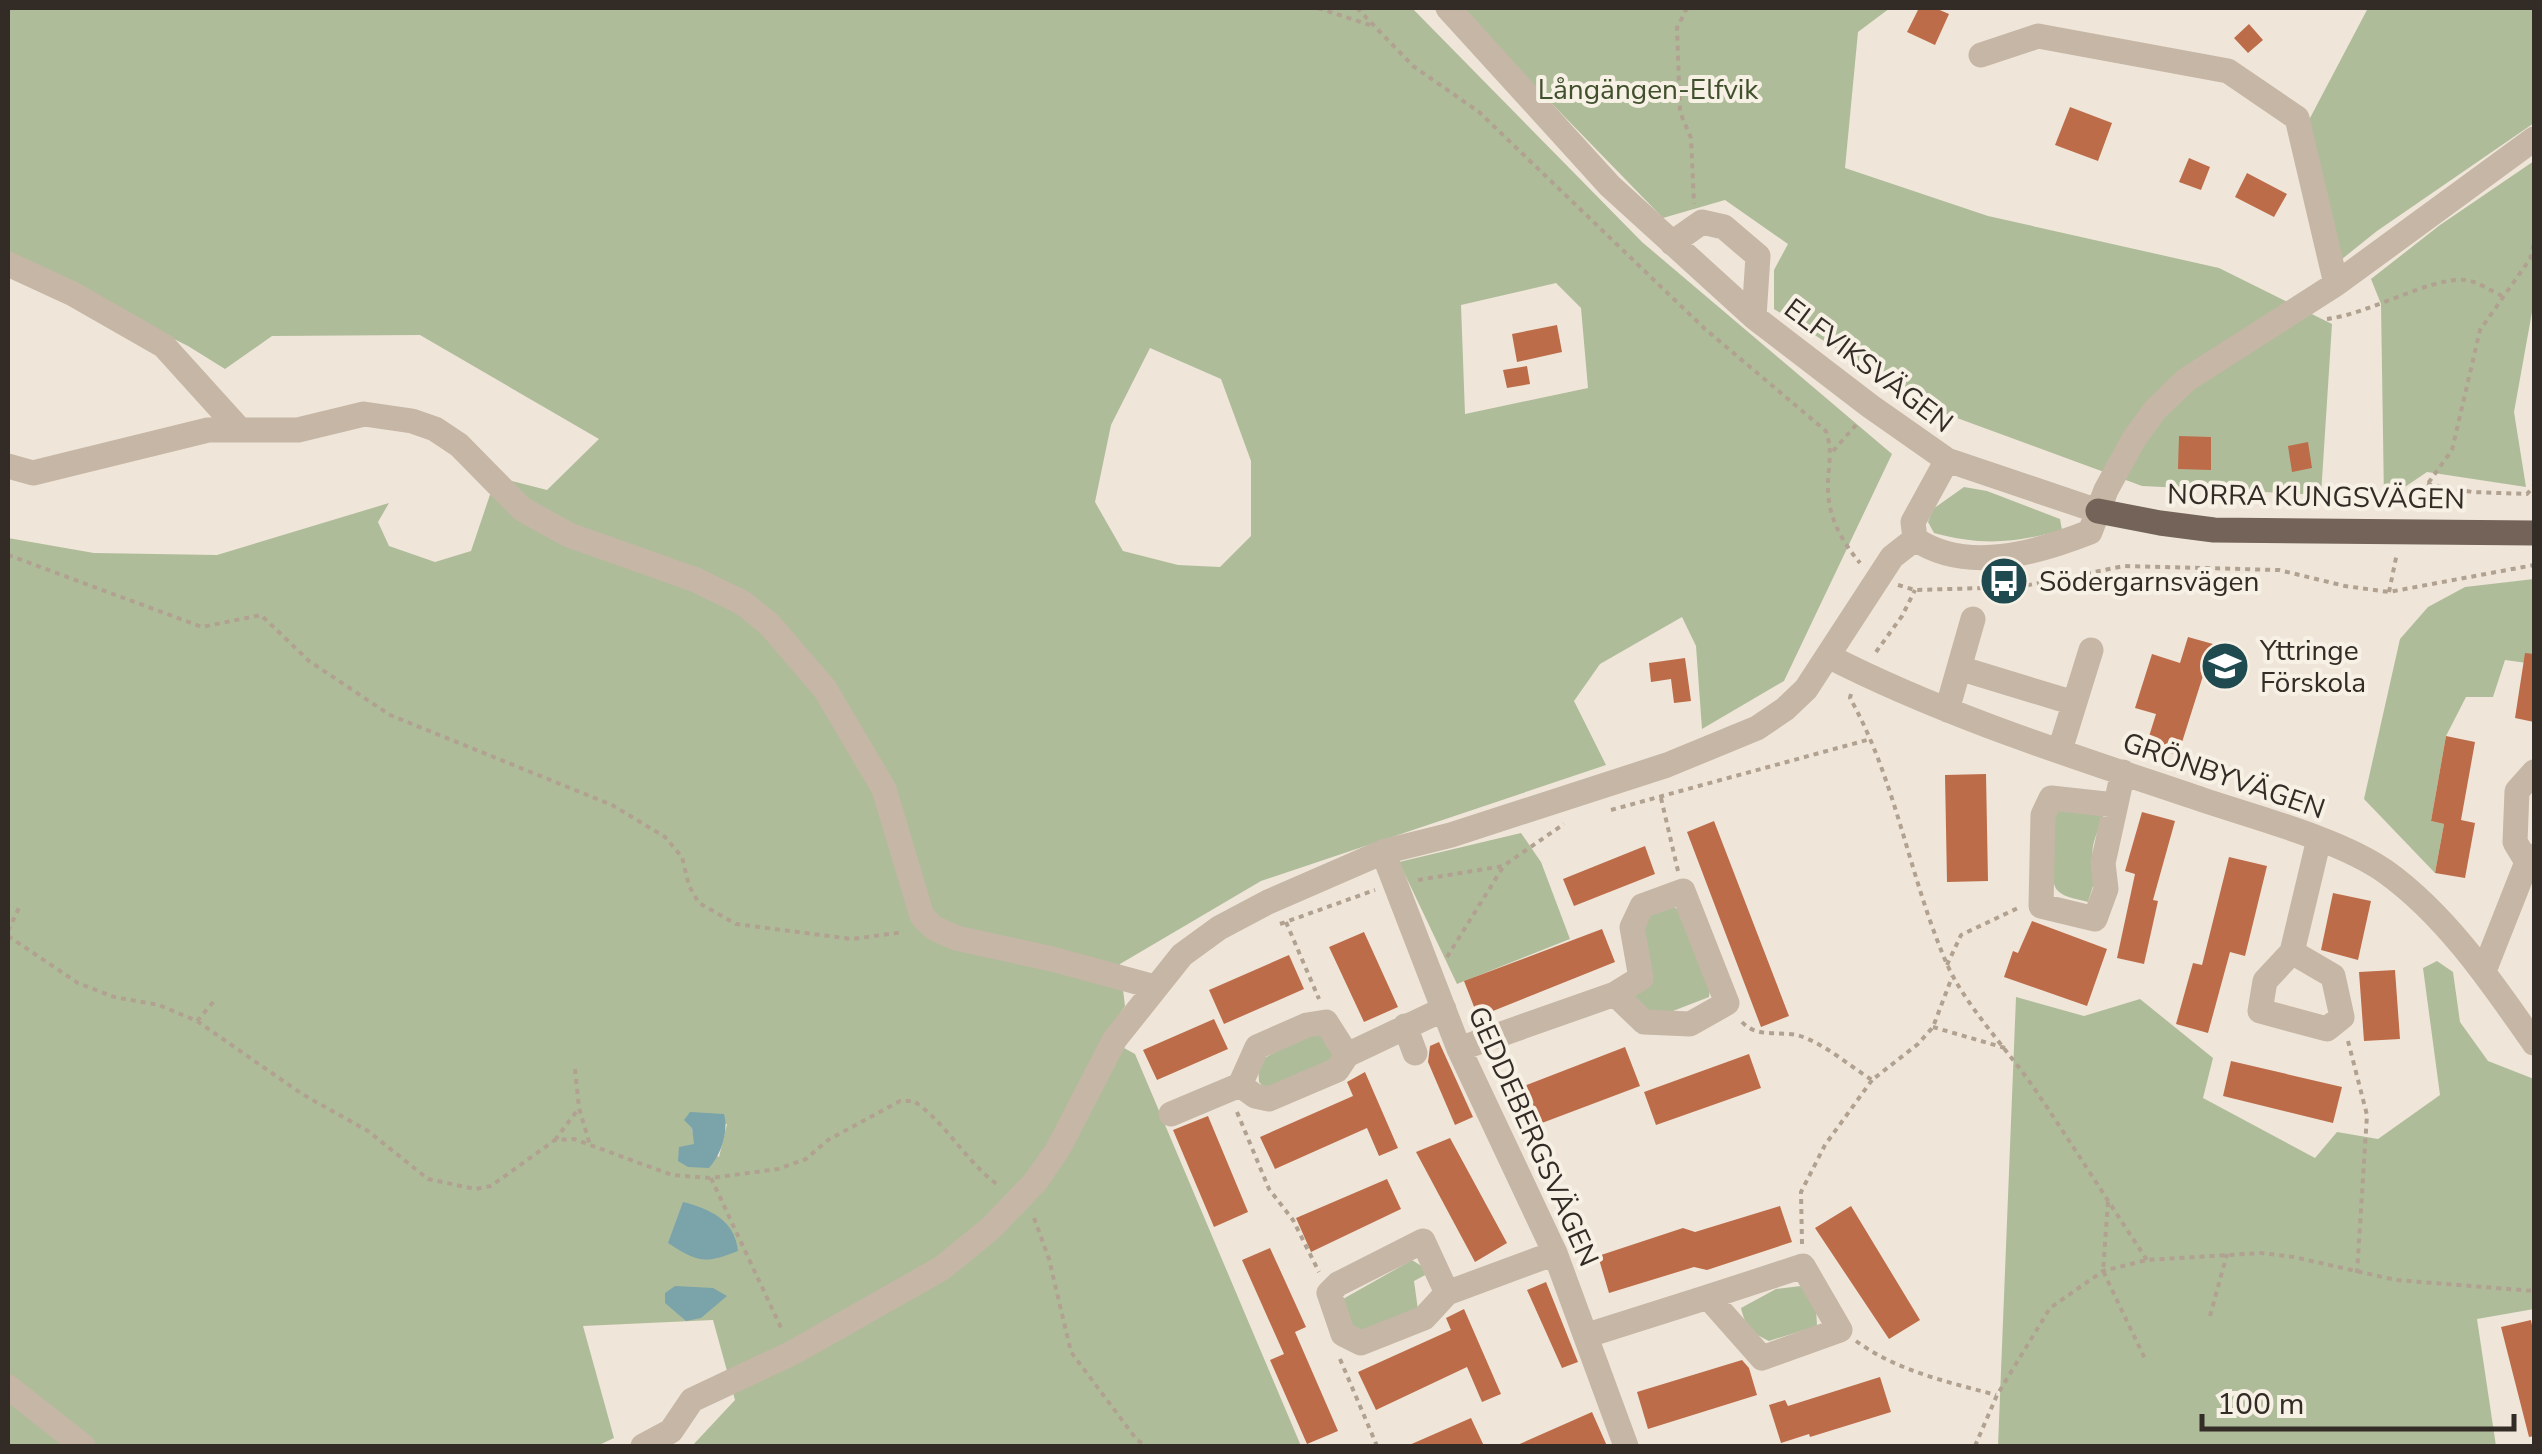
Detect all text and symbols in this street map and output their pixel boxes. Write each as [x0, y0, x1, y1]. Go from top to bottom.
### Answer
park label: Långängen-Elfvik [1538, 71, 1759, 109]
street label: ELFVIKSVÄGEN [1776, 290, 1961, 442]
street label: NORRA KUNGSVÄGEN [2167, 475, 2465, 519]
bus stop icon: Södergarnsvägen [1978, 555, 2030, 607]
place label: Södergarnsvägen [2039, 563, 2259, 601]
place label: Yttringe Förskola [2259, 632, 2366, 702]
school or university icon: Yttringe Förskola [2199, 640, 2251, 692]
street label: GRÖNBYVÄGEN [2117, 724, 2330, 828]
street label: GEDDEBERGSVÄGEN [1459, 1000, 1608, 1272]
scale bar [2202, 1369, 2514, 1431]
text: 100 m [2217, 1384, 2304, 1425]

